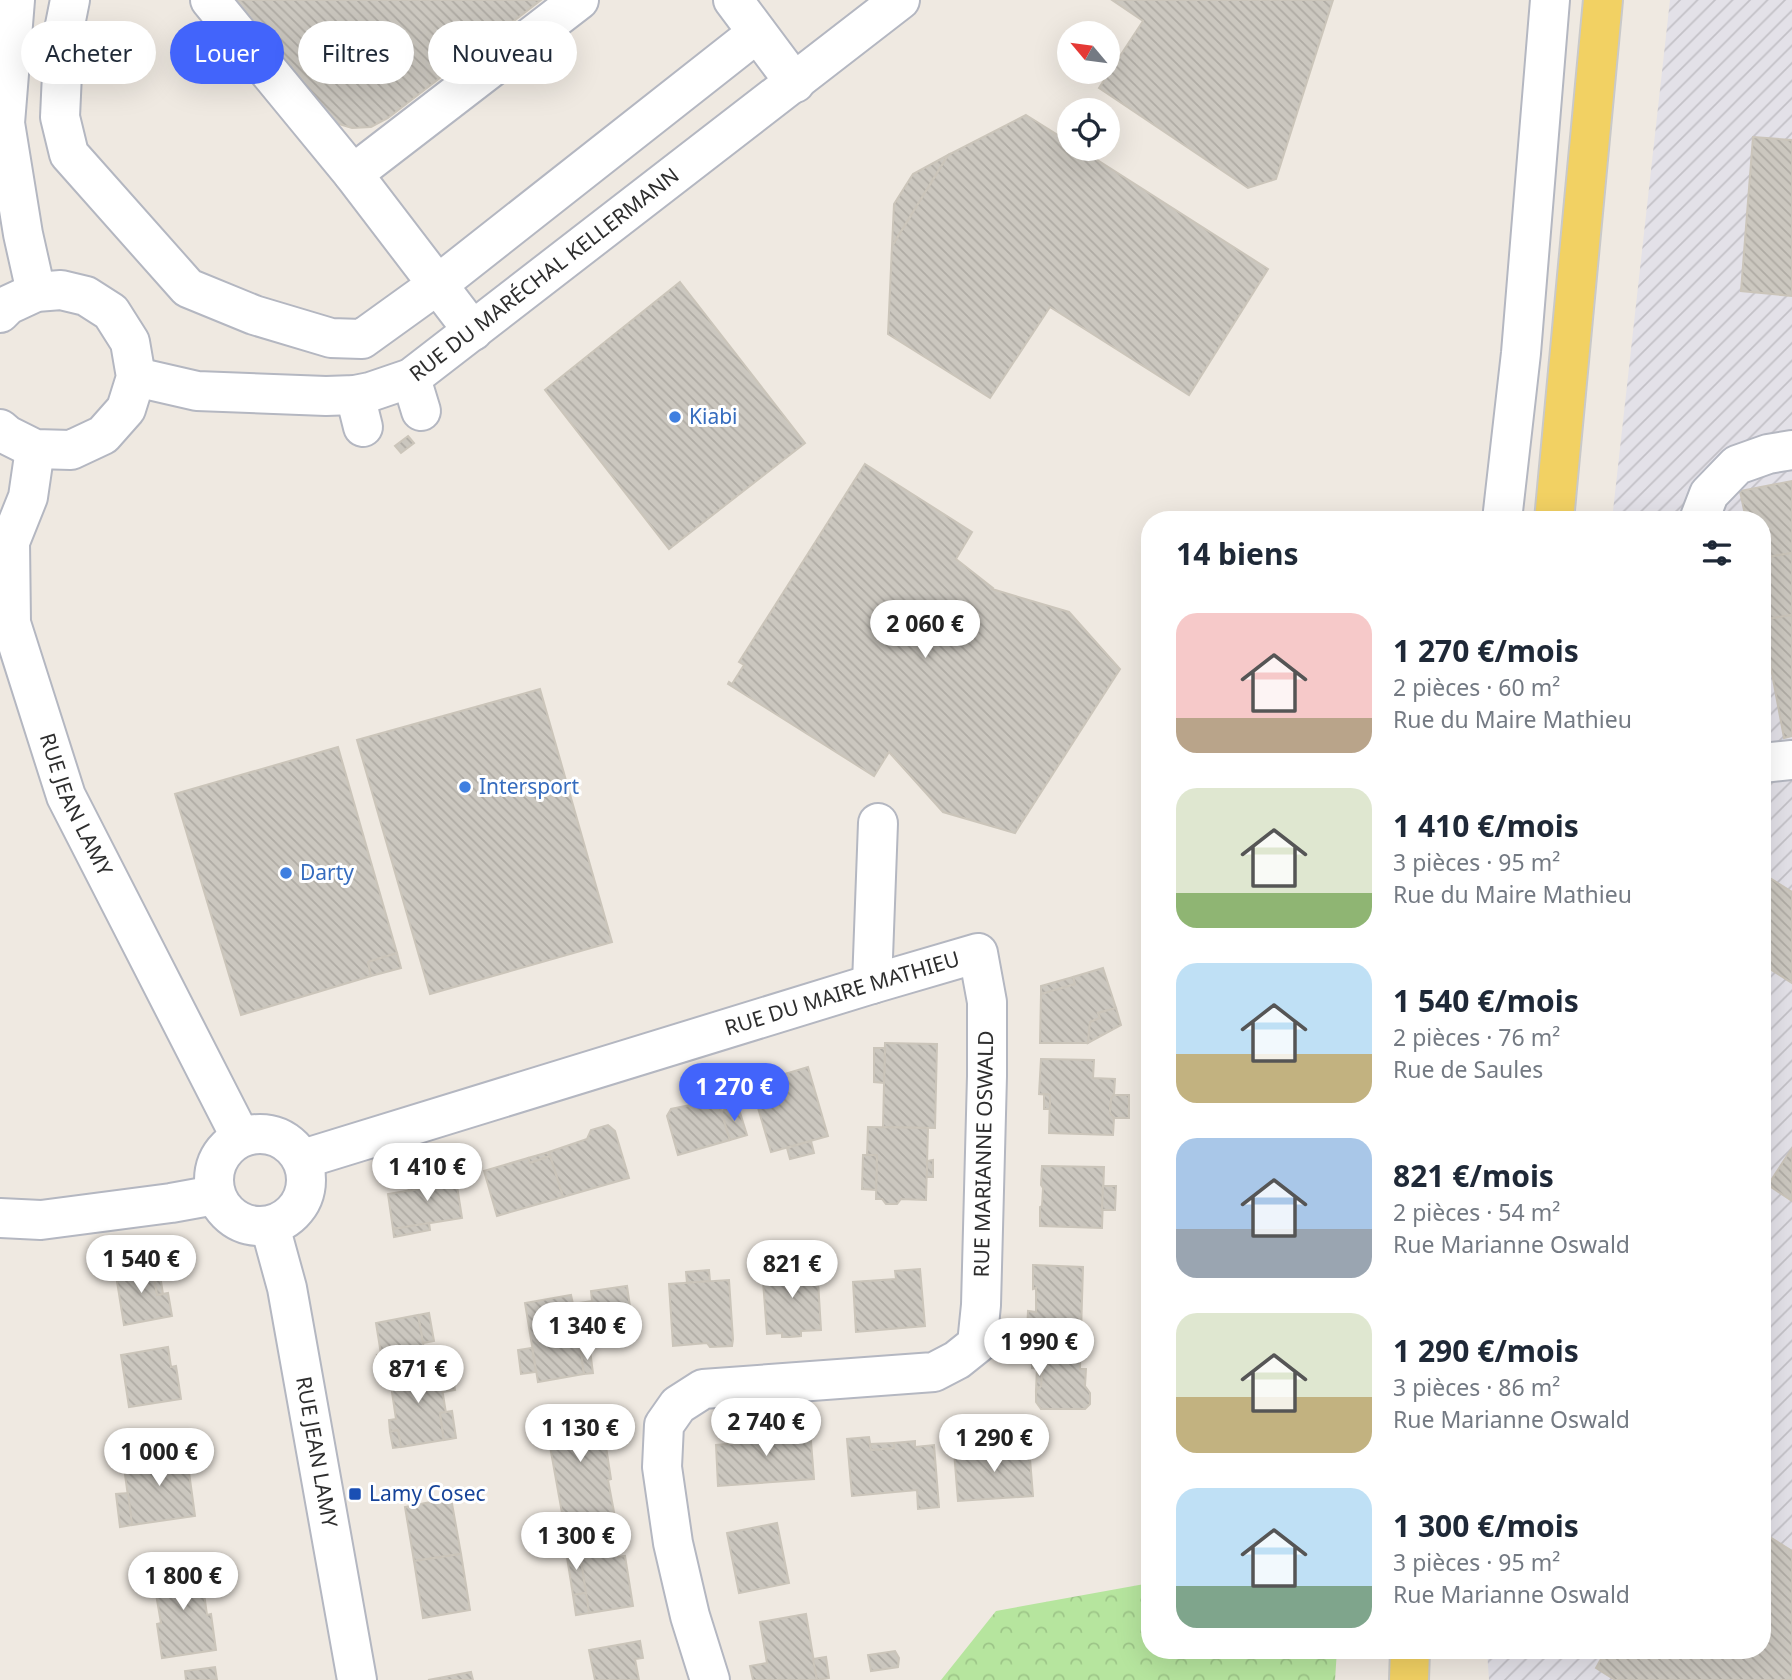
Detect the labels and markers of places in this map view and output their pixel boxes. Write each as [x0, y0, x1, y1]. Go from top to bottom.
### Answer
place label: Kiabi [689, 402, 738, 430]
marker: Kiabi [667, 409, 683, 425]
pin: 2 060 € [860, 600, 990, 660]
place label: Intersport [479, 772, 580, 800]
marker: Intersport [457, 779, 473, 795]
place label: Darty [300, 858, 354, 886]
marker: Darty [278, 865, 294, 881]
pin: 1 270 € [669, 1064, 799, 1123]
pin: 1 410 € [362, 1144, 492, 1203]
pin: 1 540 € [76, 1236, 206, 1295]
pin: 821 € [743, 1240, 841, 1300]
pin: 1 340 € [522, 1302, 652, 1362]
pin: 1 990 € [974, 1318, 1104, 1378]
pin: 871 € [369, 1346, 467, 1405]
pin: 2 740 € [701, 1398, 831, 1458]
pin: 1 130 € [515, 1404, 645, 1464]
pin: 1 290 € [929, 1414, 1059, 1474]
pin: 1 000 € [94, 1428, 224, 1488]
place label: Lamy Cosec [369, 1479, 486, 1507]
marker: Lamy Cosec [347, 1486, 363, 1502]
pin: 1 300 € [511, 1512, 641, 1572]
pin: 1 800 € [118, 1552, 248, 1612]

